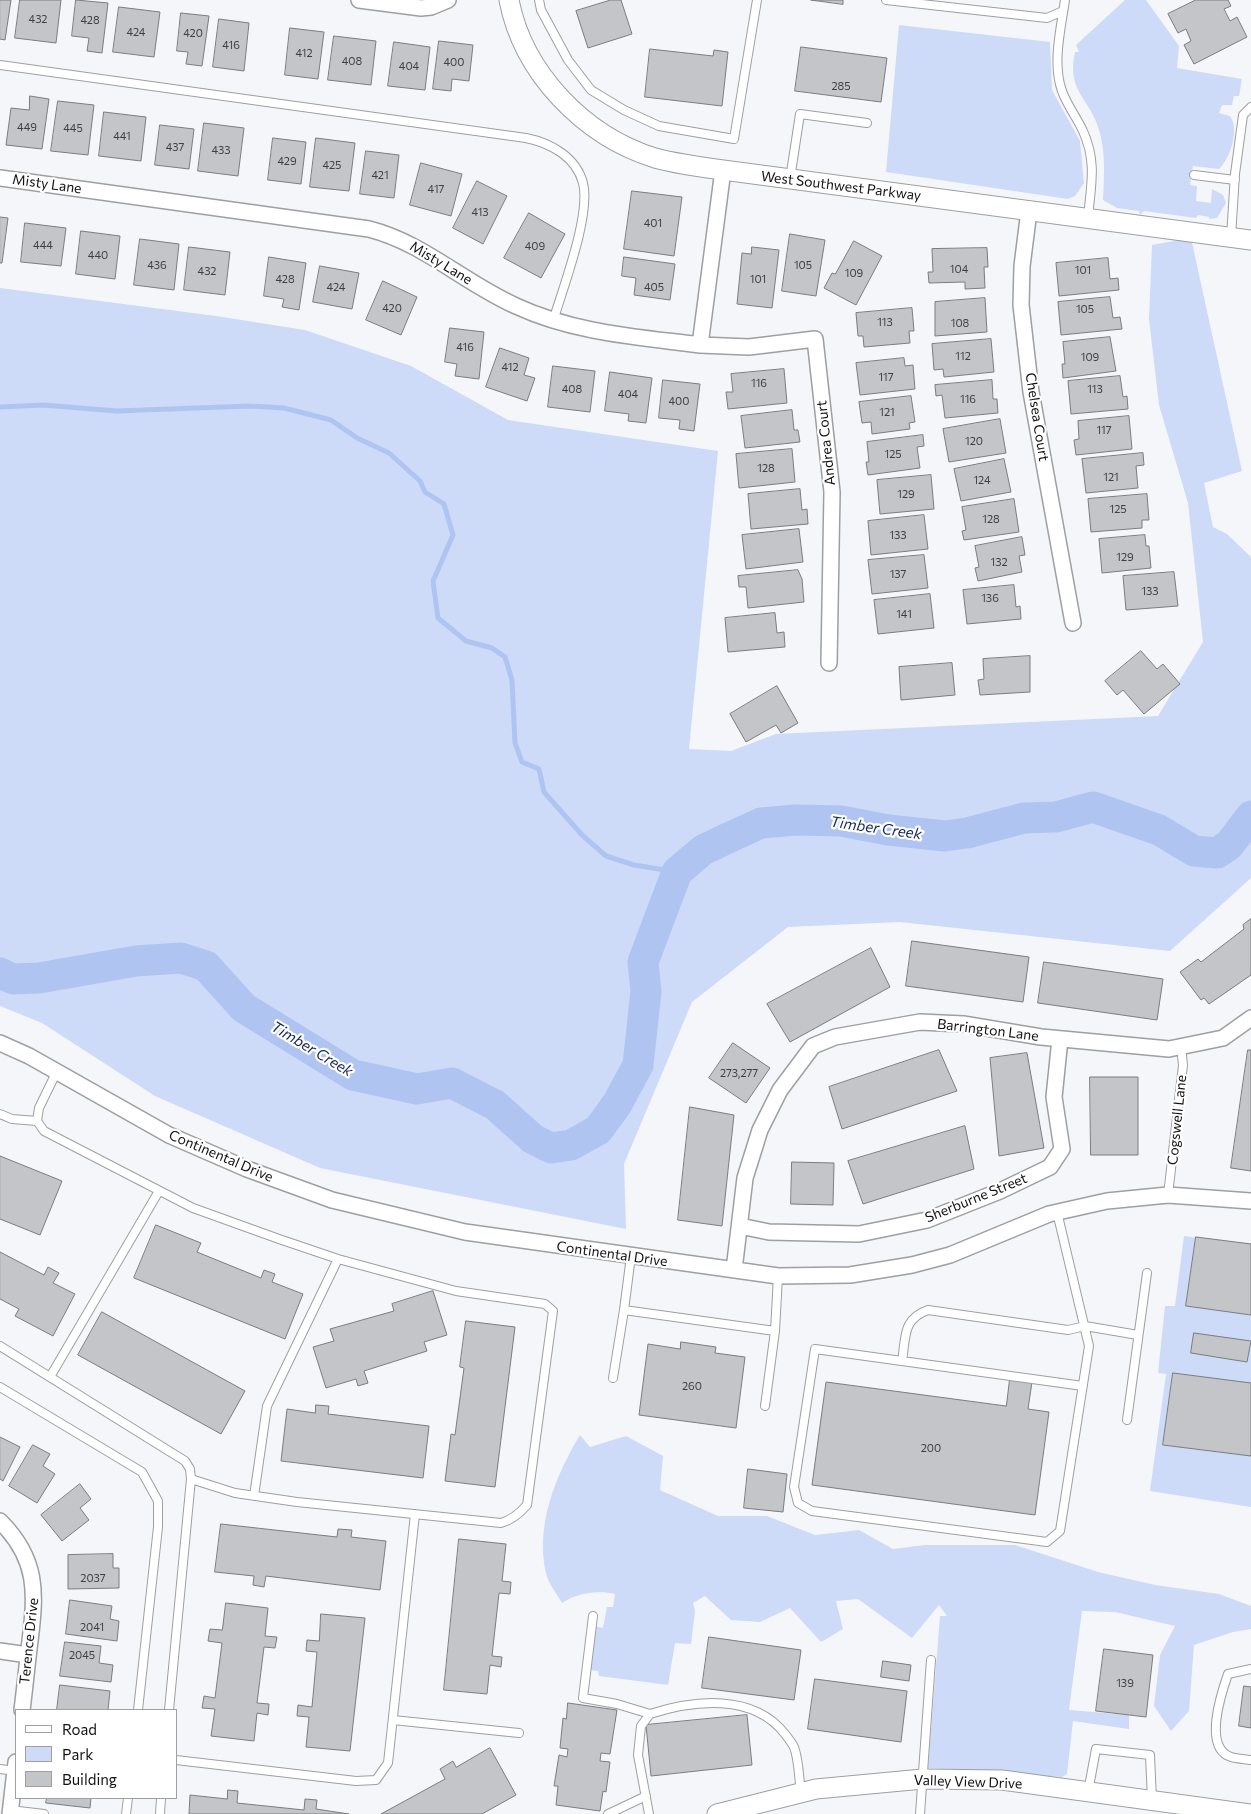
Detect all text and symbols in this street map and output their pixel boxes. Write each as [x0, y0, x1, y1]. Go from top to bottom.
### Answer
house number: 432 [29, 12, 47, 26]
house number: 428 [80, 13, 100, 27]
house number: 424 [127, 25, 145, 39]
house number: 420 [183, 26, 203, 40]
house number: 416 [222, 38, 240, 52]
house number: 412 [295, 46, 313, 60]
house number: 408 [342, 54, 362, 68]
house number: 400 [444, 55, 464, 69]
house number: 404 [399, 59, 419, 73]
house number: 285 [831, 79, 851, 93]
house number: 449 [17, 120, 37, 134]
house number: 445 [63, 121, 83, 135]
house number: 441 [113, 129, 131, 143]
house number: 437 [166, 140, 184, 154]
house number: 433 [211, 143, 231, 157]
house number: 429 [277, 154, 297, 168]
house number: 425 [323, 158, 341, 172]
house number: 421 [371, 168, 389, 182]
street label: West Southwest Parkway [760, 168, 922, 204]
street label: Misty Lane [11, 171, 83, 197]
house number: 417 [428, 182, 444, 196]
house number: 413 [471, 205, 489, 219]
house number: 401 [644, 216, 662, 230]
house number: 444 [33, 238, 53, 252]
street label: Misty Lane [407, 238, 475, 288]
house number: 409 [525, 239, 545, 253]
house number: 440 [88, 248, 108, 262]
house number: 436 [147, 258, 167, 272]
house number: 105 [794, 258, 812, 272]
house number: 104 [950, 262, 968, 276]
house number: 101 [1075, 263, 1091, 277]
house number: 432 [198, 264, 216, 278]
house number: 109 [845, 266, 863, 280]
house number: 428 [275, 272, 295, 286]
house number: 101 [750, 272, 766, 286]
house number: 424 [327, 280, 345, 294]
house number: 405 [644, 280, 664, 294]
house number: 420 [382, 301, 402, 315]
house number: 105 [1076, 302, 1094, 316]
house number: 113 [877, 315, 893, 329]
house number: 108 [951, 316, 969, 330]
house number: 416 [456, 340, 474, 354]
house number: 112 [955, 349, 971, 363]
house number: 109 [1081, 350, 1099, 364]
house number: 412 [501, 360, 519, 374]
house number: 117 [878, 370, 894, 384]
street label: Chelsea Court [1022, 372, 1052, 462]
house number: 116 [751, 376, 767, 390]
house number: 408 [562, 382, 582, 396]
house number: 113 [1087, 382, 1103, 396]
house number: 404 [618, 387, 638, 401]
house number: 116 [960, 392, 976, 406]
house number: 400 [669, 394, 689, 408]
street label: Andrea Court [813, 400, 839, 486]
house number: 121 [879, 405, 895, 419]
house number: 117 [1096, 423, 1112, 437]
house number: 120 [965, 434, 983, 448]
house number: 125 [884, 447, 902, 461]
house number: 128 [757, 461, 775, 475]
house number: 121 [1103, 470, 1119, 484]
house number: 124 [973, 473, 991, 487]
house number: 129 [897, 487, 915, 501]
house number: 125 [1109, 502, 1127, 516]
house number: 128 [982, 512, 1000, 526]
house number: 133 [889, 528, 907, 542]
house number: 129 [1116, 550, 1134, 564]
house number: 132 [990, 555, 1008, 569]
house number: 137 [890, 567, 906, 581]
house number: 133 [1141, 584, 1159, 598]
house number: 136 [981, 591, 999, 605]
house number: 141 [896, 607, 912, 621]
water label: Timber Creek [829, 813, 923, 843]
street label: Barrington Lane [936, 1015, 1040, 1045]
water label: Timber Creek [268, 1018, 356, 1080]
house number: 273,277 [720, 1066, 758, 1080]
street label: Cogswell Lane [1164, 1074, 1190, 1166]
street label: Continental Drive [166, 1126, 276, 1186]
street label: Sherburne Street [923, 1170, 1029, 1226]
street label: Continental Drive [555, 1238, 669, 1270]
house number: 260 [682, 1379, 702, 1393]
house number: 200 [921, 1441, 941, 1455]
house number: 2037 [80, 1571, 106, 1585]
street label: Terence Drive [16, 1597, 42, 1685]
house number: 2041 [80, 1620, 104, 1634]
house number: 2045 [69, 1648, 95, 1662]
house number: 139 [1116, 1676, 1134, 1690]
legend [15, 1709, 178, 1799]
text: Road [62, 1720, 97, 1738]
text: Park [62, 1745, 93, 1763]
text: Building [62, 1770, 117, 1788]
street label: Valley View Drive [913, 1772, 1023, 1792]

